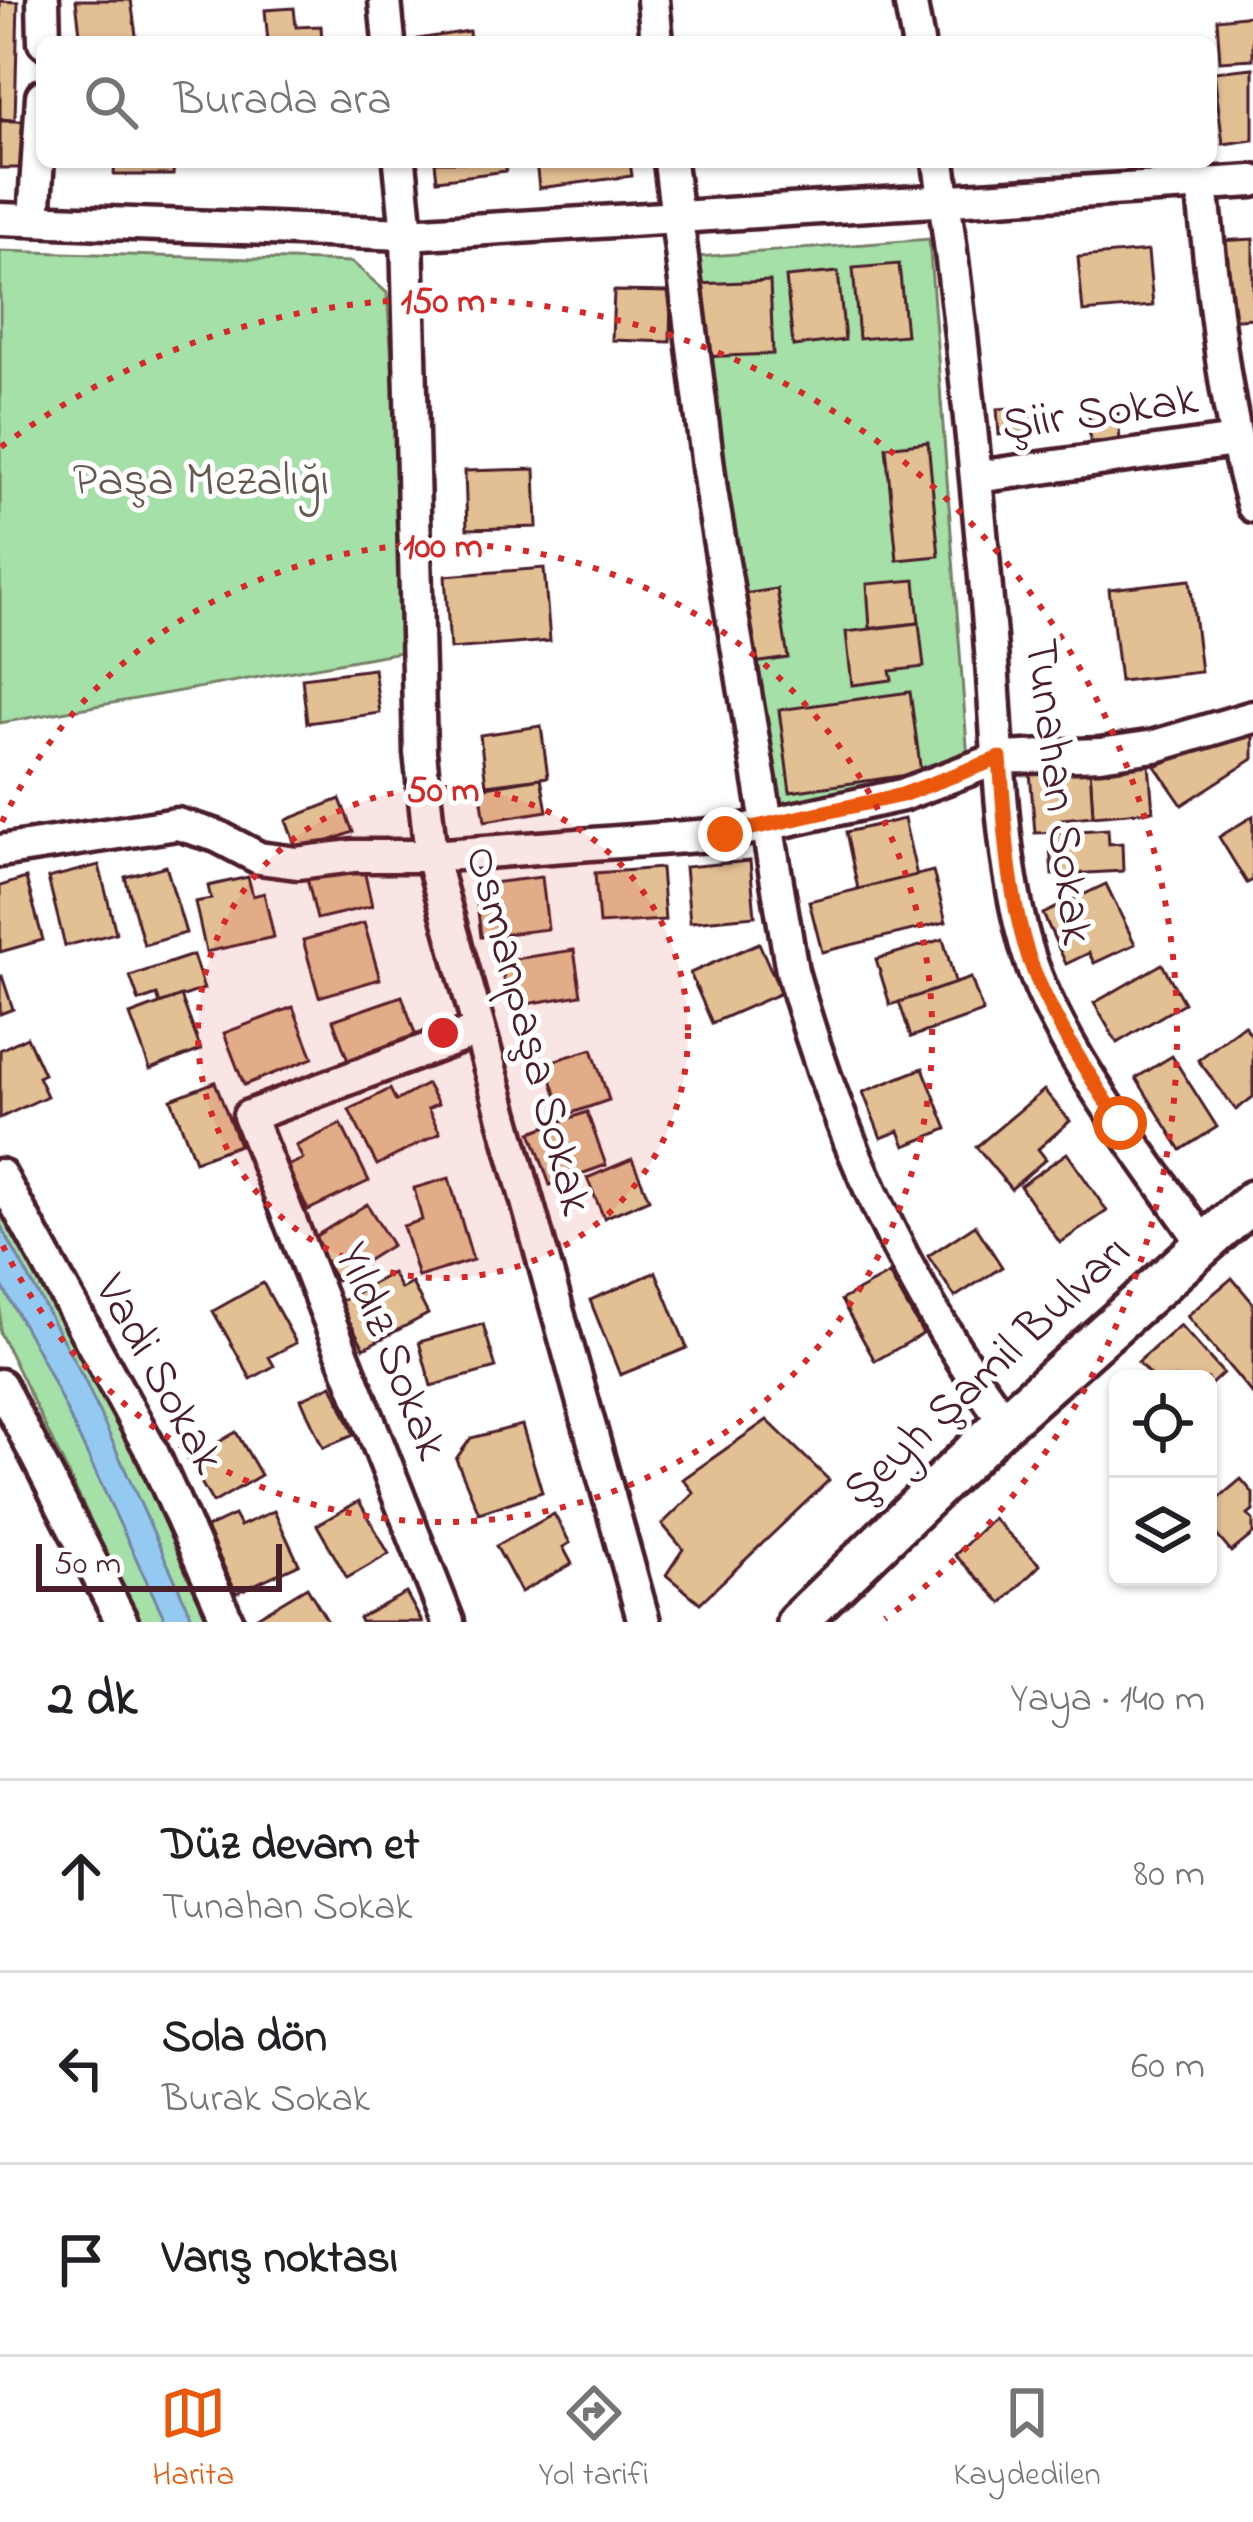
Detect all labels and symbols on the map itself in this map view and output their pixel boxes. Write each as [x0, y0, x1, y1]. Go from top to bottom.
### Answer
text: 150 m [401, 277, 485, 330]
street label: Şiir Sokak [997, 365, 1204, 462]
park label: Paşa Mezalığı [73, 447, 329, 518]
text: 100 m [403, 522, 483, 575]
street label: Tunahan Sokak [1003, 635, 1111, 950]
text: 50 m [406, 766, 480, 819]
route end [698, 807, 752, 861]
street label: Osmanpaşa Sokak [444, 839, 610, 1224]
centre of rings [422, 1012, 464, 1054]
route start [1093, 1096, 1147, 1150]
street label: Şeyh Şamil Bulvarı [828, 1219, 1148, 1525]
street label: Yıldız Sokak [315, 1233, 466, 1472]
street label: Vadi Sokak [74, 1262, 242, 1488]
scale bar [36, 1538, 282, 1591]

